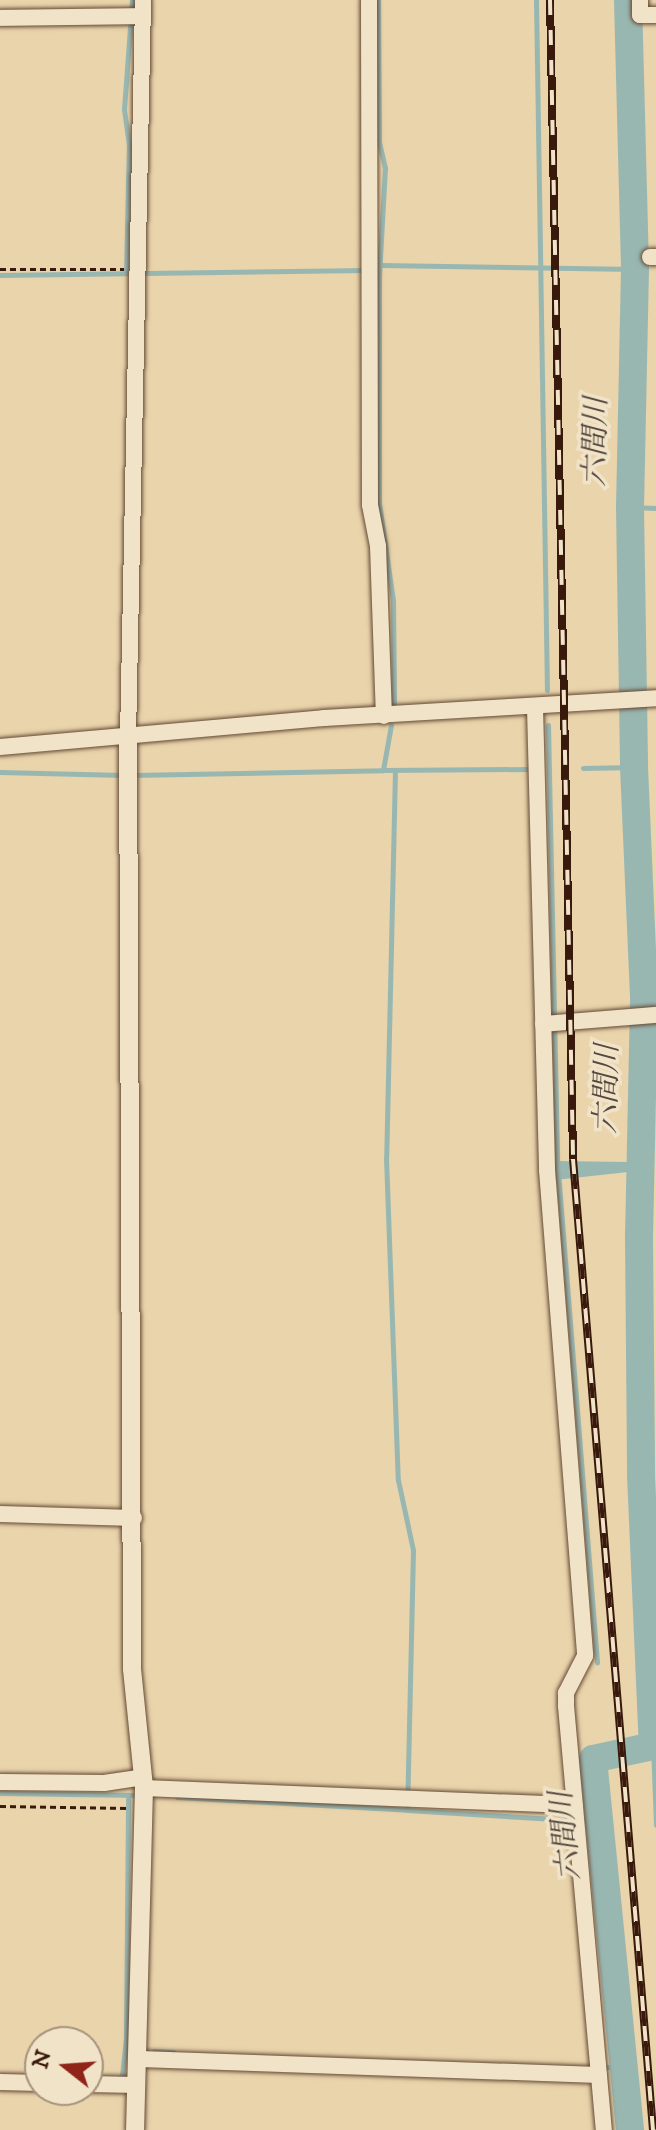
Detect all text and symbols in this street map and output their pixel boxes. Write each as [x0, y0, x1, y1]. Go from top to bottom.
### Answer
water label: 六間川 [578, 397, 616, 487]
water label: 六間川 [589, 1044, 627, 1134]
water label: 六間川 [544, 1789, 590, 1883]
north arrow [24, 2026, 104, 2106]
text: N [27, 2047, 58, 2072]

